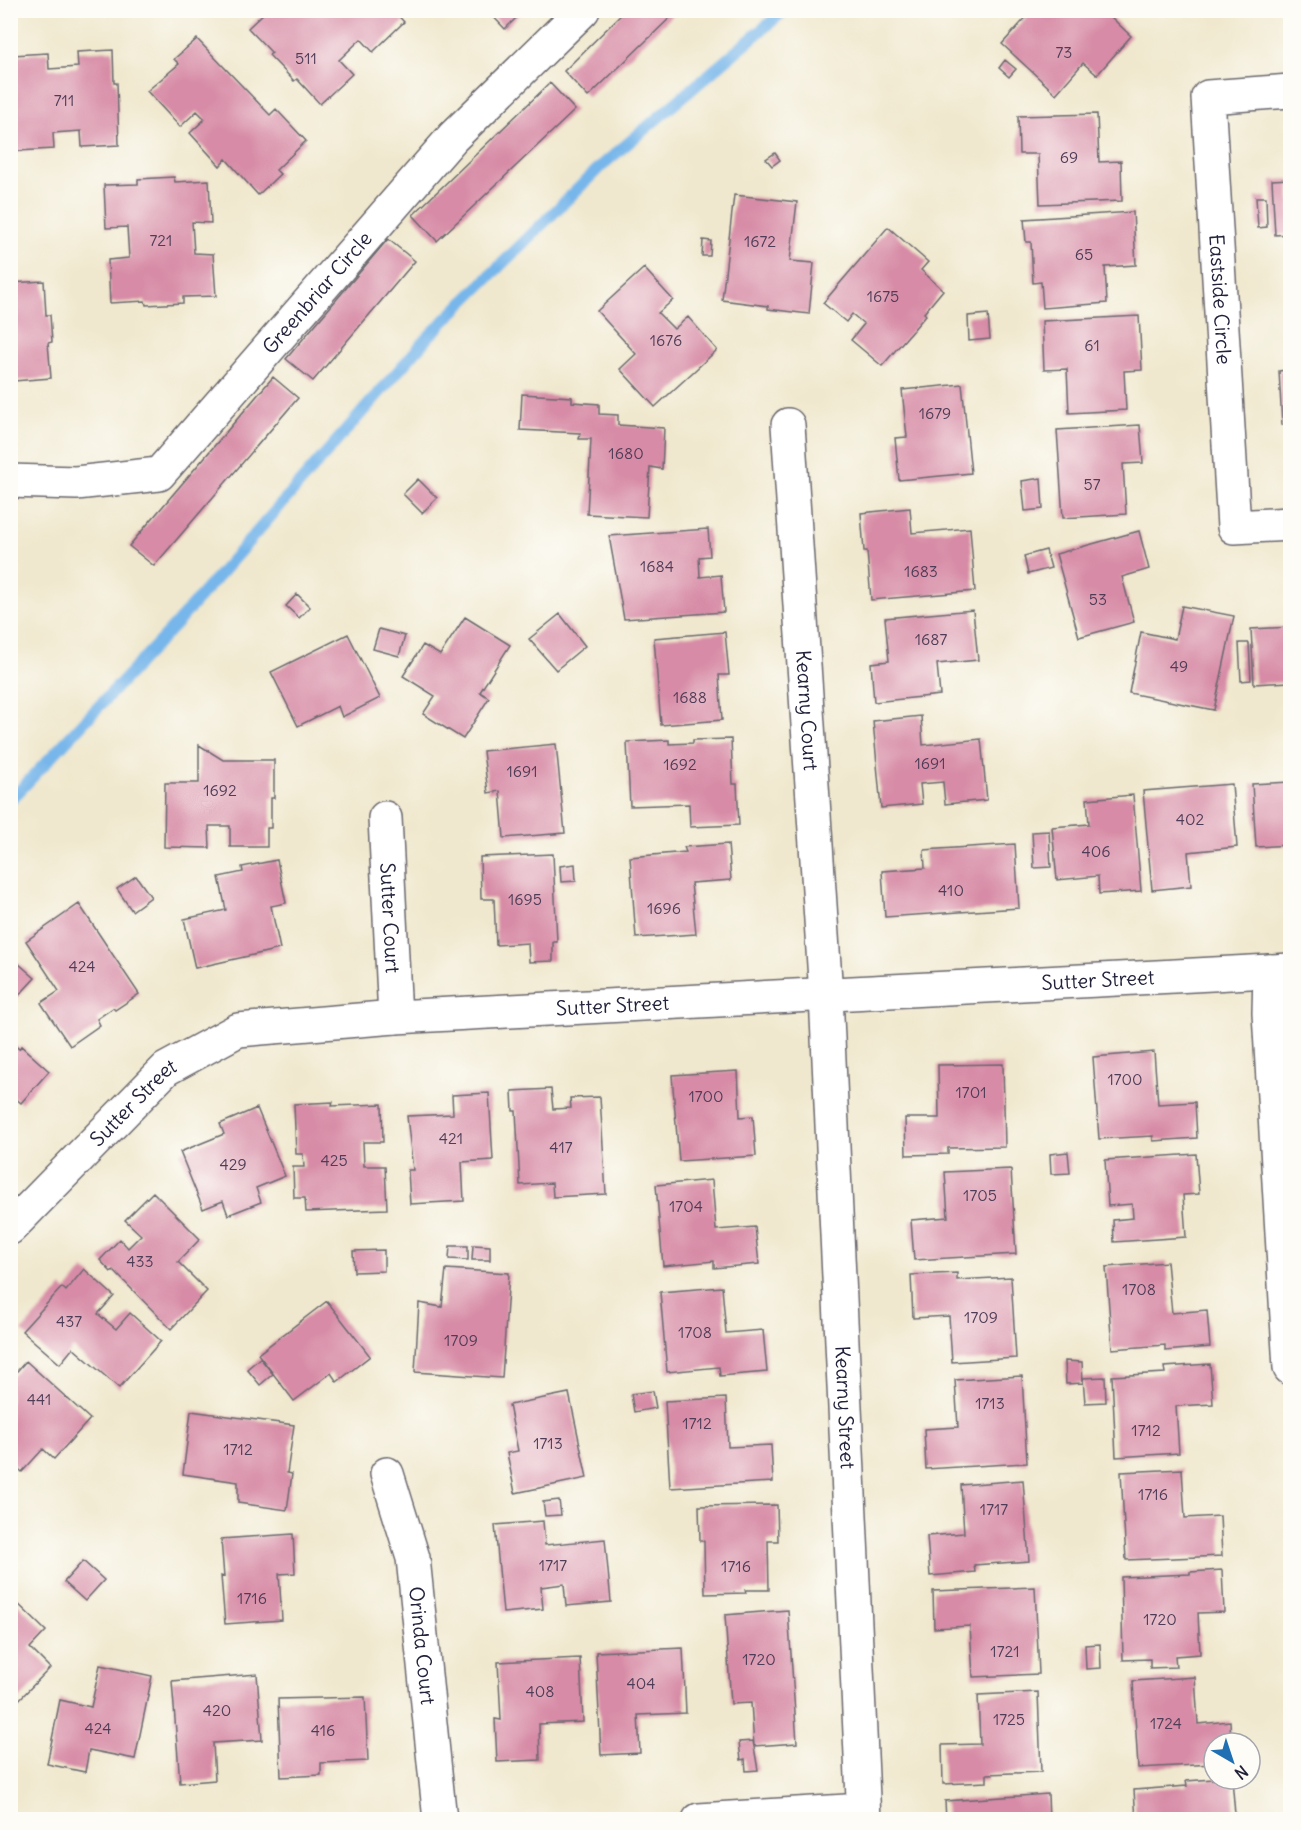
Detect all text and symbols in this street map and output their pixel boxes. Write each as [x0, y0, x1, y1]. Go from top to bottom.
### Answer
house number: 73 [1056, 42, 1072, 62]
house number: 511 [295, 48, 317, 68]
house number: 711 [54, 90, 74, 110]
house number: 69 [1060, 147, 1078, 167]
street label: Greenbriar Circle [257, 226, 377, 359]
house number: 721 [150, 230, 172, 250]
house number: 1672 [744, 231, 776, 251]
street label: Eastside Circle [1204, 233, 1237, 365]
house number: 65 [1075, 244, 1093, 264]
house number: 1675 [867, 286, 899, 306]
house number: 1676 [650, 330, 682, 350]
house number: 61 [1084, 335, 1100, 355]
house number: 1679 [919, 403, 951, 423]
house number: 1680 [608, 443, 644, 463]
house number: 57 [1083, 474, 1101, 494]
house number: 1684 [640, 556, 674, 576]
house number: 1683 [904, 561, 938, 581]
house number: 53 [1089, 589, 1107, 609]
house number: 1687 [915, 629, 947, 649]
street label: Kearny Court [791, 649, 824, 772]
house number: 49 [1170, 656, 1188, 676]
house number: 1688 [673, 687, 707, 707]
house number: 1691 [914, 753, 946, 773]
house number: 1692 [663, 754, 697, 774]
house number: 1691 [506, 761, 538, 781]
house number: 1692 [203, 780, 237, 800]
house number: 402 [1176, 809, 1205, 829]
house number: 406 [1081, 841, 1111, 861]
street label: Sutter Court [375, 862, 406, 974]
house number: 410 [938, 880, 964, 900]
house number: 1695 [508, 889, 542, 909]
house number: 1696 [647, 898, 681, 918]
house number: 424 [68, 956, 96, 976]
street label: Sutter Street [1041, 964, 1155, 995]
street label: Sutter Street [555, 990, 670, 1021]
street label: Sutter Street [84, 1053, 181, 1151]
house number: 1700 [1107, 1069, 1143, 1089]
house number: 1701 [955, 1082, 987, 1102]
house number: 1700 [688, 1086, 724, 1106]
house number: 421 [439, 1128, 463, 1148]
house number: 417 [549, 1137, 573, 1157]
house number: 425 [320, 1150, 348, 1170]
house number: 429 [219, 1154, 247, 1174]
house number: 1705 [963, 1185, 997, 1205]
house number: 1704 [669, 1196, 703, 1216]
house number: 433 [126, 1251, 154, 1271]
house number: 1708 [1122, 1279, 1156, 1299]
house number: 1709 [964, 1307, 998, 1327]
house number: 437 [56, 1311, 82, 1331]
house number: 1708 [678, 1322, 712, 1342]
house number: 1709 [444, 1330, 478, 1350]
street label: Kearny Street [830, 1345, 861, 1470]
house number: 441 [27, 1389, 51, 1409]
house number: 1713 [975, 1393, 1005, 1413]
house number: 1712 [682, 1413, 712, 1433]
house number: 1712 [1131, 1420, 1161, 1440]
house number: 1713 [533, 1433, 563, 1453]
house number: 1712 [223, 1439, 253, 1459]
house number: 1716 [1138, 1484, 1168, 1504]
house number: 1717 [980, 1499, 1008, 1519]
house number: 1717 [539, 1555, 567, 1575]
house number: 1716 [721, 1556, 751, 1576]
street label: Orinda Court [404, 1585, 441, 1706]
house number: 1716 [237, 1588, 267, 1608]
house number: 1720 [1143, 1609, 1177, 1629]
house number: 1721 [990, 1641, 1020, 1661]
house number: 1720 [742, 1649, 776, 1669]
house number: 404 [626, 1673, 656, 1693]
house number: 408 [526, 1681, 555, 1701]
house number: 420 [203, 1700, 231, 1720]
house number: 1725 [993, 1709, 1025, 1729]
house number: 1724 [1150, 1713, 1182, 1733]
house number: 424 [84, 1718, 112, 1738]
house number: 416 [311, 1720, 335, 1740]
north arrow [1202, 1731, 1262, 1791]
text: N [1231, 1761, 1252, 1784]

